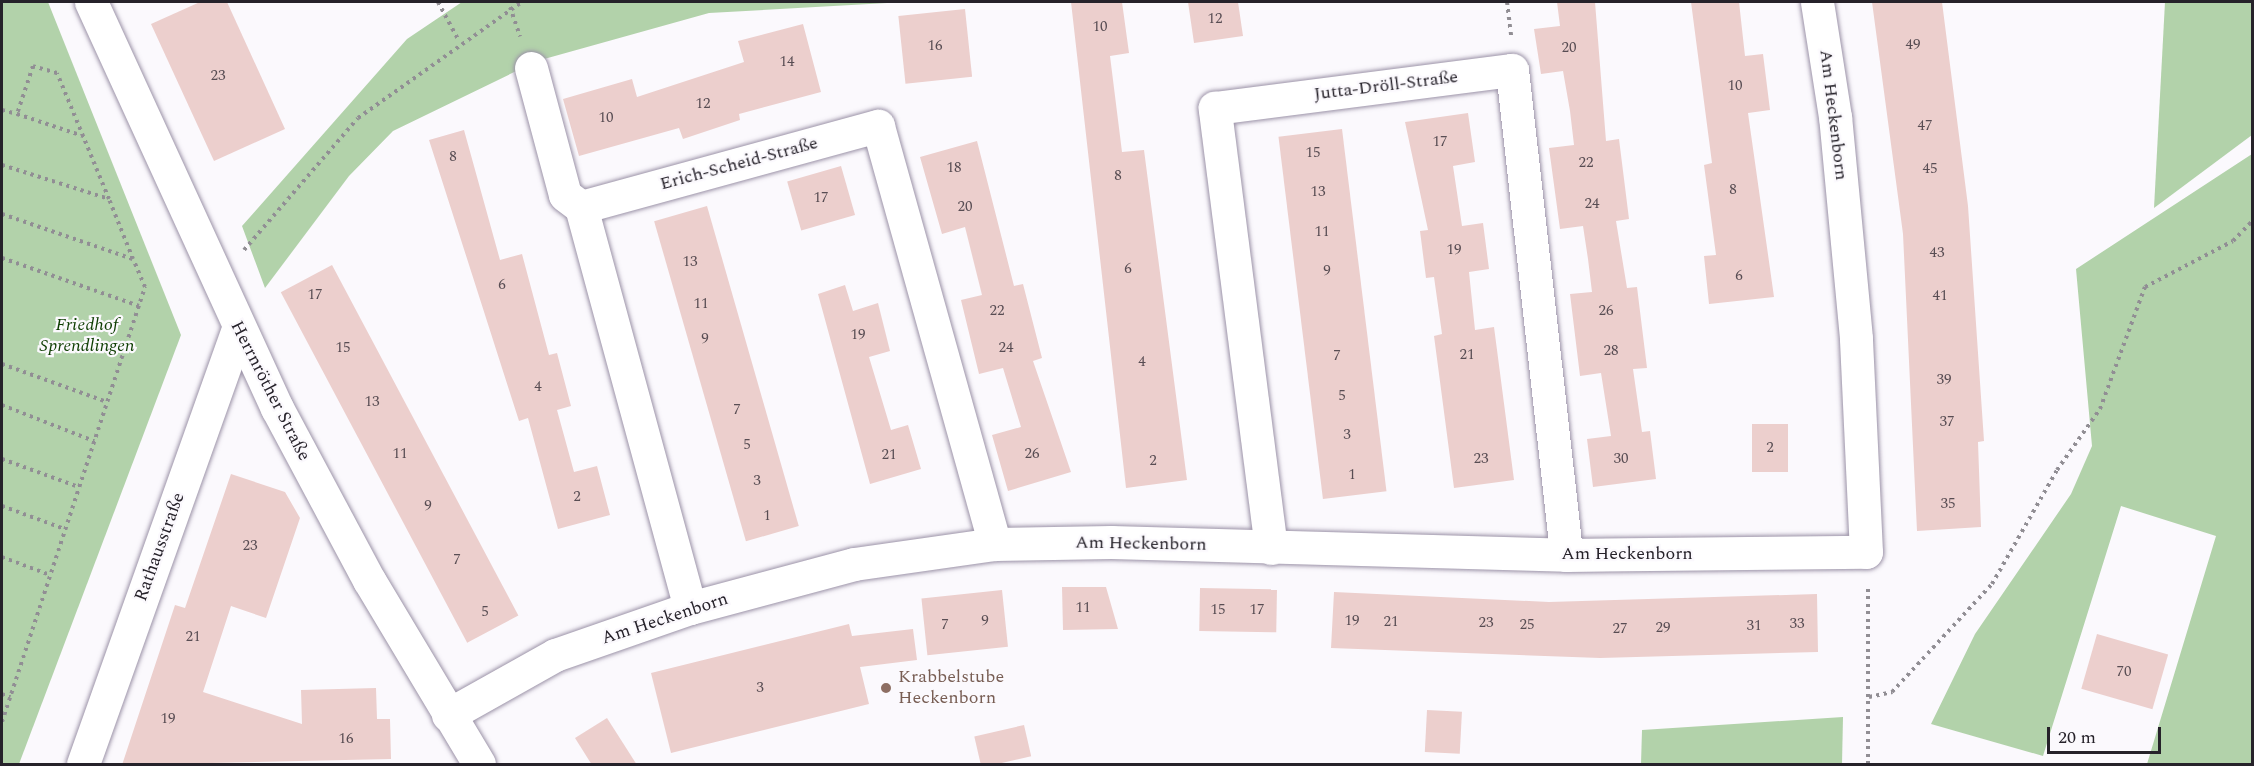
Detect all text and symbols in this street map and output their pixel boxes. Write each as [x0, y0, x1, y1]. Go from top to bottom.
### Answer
house number: 12 [1208, 10, 1222, 28]
house number: 10 [1093, 18, 1107, 36]
house number: 49 [1906, 36, 1920, 54]
house number: 16 [928, 37, 942, 55]
house number: 20 [1562, 39, 1576, 57]
street label: Am Heckenborn [1814, 48, 1852, 182]
house number: 14 [780, 53, 794, 71]
street label: Jutta-Dröll-Straße [1313, 66, 1459, 106]
house number: 23 [211, 67, 225, 85]
house number: 10 [1728, 77, 1742, 95]
house number: 12 [696, 95, 710, 113]
house number: 10 [599, 109, 613, 127]
house number: 47 [1918, 117, 1932, 135]
street label: Erich-Scheid-Straße [658, 133, 820, 195]
house number: 17 [1433, 133, 1447, 151]
house number: 15 [1306, 144, 1320, 162]
house number: 8 [449, 148, 457, 166]
house number: 22 [1579, 154, 1593, 172]
house number: 18 [947, 159, 961, 177]
house number: 45 [1923, 160, 1937, 178]
house number: 8 [1114, 167, 1122, 185]
house number: 8 [1729, 181, 1737, 199]
house number: 13 [1311, 183, 1325, 201]
house number: 17 [814, 189, 828, 207]
house number: 24 [1585, 195, 1599, 213]
house number: 20 [958, 198, 972, 216]
house number: 11 [1315, 223, 1329, 241]
house number: 19 [1447, 241, 1461, 259]
house number: 43 [1930, 244, 1944, 262]
house number: 13 [683, 253, 697, 271]
house number: 6 [1124, 260, 1132, 278]
house number: 9 [1323, 262, 1331, 280]
house number: 6 [1735, 267, 1743, 285]
house number: 6 [498, 276, 506, 294]
house number: 17 [308, 286, 322, 304]
house number: 41 [1933, 287, 1947, 305]
house number: 11 [694, 295, 708, 313]
house number: 22 [990, 302, 1004, 320]
house number: 26 [1599, 302, 1613, 320]
park label: Friedhof Sprendlingen [39, 315, 135, 358]
street label: Herrnröther Straße [225, 317, 315, 465]
house number: 19 [851, 326, 865, 344]
house number: 9 [701, 330, 709, 348]
house number: 15 [336, 339, 350, 357]
house number: 24 [999, 339, 1013, 357]
house number: 28 [1604, 342, 1618, 360]
house number: 21 [1460, 346, 1474, 364]
house number: 7 [1333, 347, 1341, 365]
house number: 4 [1138, 353, 1146, 371]
house number: 39 [1937, 371, 1951, 389]
house number: 4 [534, 378, 542, 396]
house number: 5 [1338, 387, 1346, 405]
house number: 13 [365, 393, 379, 411]
house number: 7 [733, 401, 741, 419]
house number: 37 [1940, 413, 1954, 431]
house number: 3 [1343, 426, 1351, 444]
house number: 5 [743, 436, 751, 454]
house number: 2 [1766, 439, 1774, 457]
house number: 11 [393, 445, 407, 463]
house number: 26 [1025, 445, 1039, 463]
house number: 21 [882, 446, 896, 464]
house number: 23 [1474, 450, 1488, 468]
house number: 30 [1614, 450, 1628, 468]
house number: 2 [1149, 452, 1157, 470]
house number: 1 [1348, 466, 1356, 484]
house number: 3 [753, 472, 761, 490]
house number: 2 [573, 488, 581, 506]
street label: Rathausstraße [130, 490, 190, 604]
house number: 35 [1941, 495, 1955, 513]
house number: 9 [424, 497, 432, 515]
house number: 1 [763, 507, 771, 525]
street label: Am Heckenborn [1075, 532, 1207, 556]
house number: 23 [243, 537, 257, 555]
street label: Am Heckenborn [1561, 543, 1693, 565]
house number: 7 [453, 551, 461, 569]
street label: Am Heckenborn [599, 588, 731, 650]
house number: 11 [1076, 599, 1090, 617]
house number: 15 [1211, 601, 1225, 619]
house number: 17 [1250, 601, 1264, 619]
house number: 5 [481, 603, 489, 621]
house number: 9 [981, 612, 989, 630]
house number: 19 [1345, 612, 1359, 630]
house number: 21 [1384, 613, 1398, 631]
house number: 23 [1479, 614, 1493, 632]
house number: 33 [1790, 615, 1804, 633]
house number: 7 [941, 616, 949, 634]
house number: 25 [1520, 616, 1534, 634]
house number: 31 [1747, 617, 1761, 635]
house number: 29 [1656, 619, 1670, 637]
house number: 27 [1613, 620, 1627, 638]
house number: 21 [186, 628, 200, 646]
house number: 70 [2117, 663, 2131, 681]
place label: Krabbelstube Heckenborn [898, 667, 1004, 710]
house number: 3 [756, 679, 764, 697]
marker: Krabbelstube Heckenborn [879, 681, 893, 695]
house number: 19 [161, 710, 175, 728]
scale bar [2050, 715, 2164, 753]
text: 20 m [2058, 724, 2096, 751]
house number: 16 [339, 730, 353, 748]

